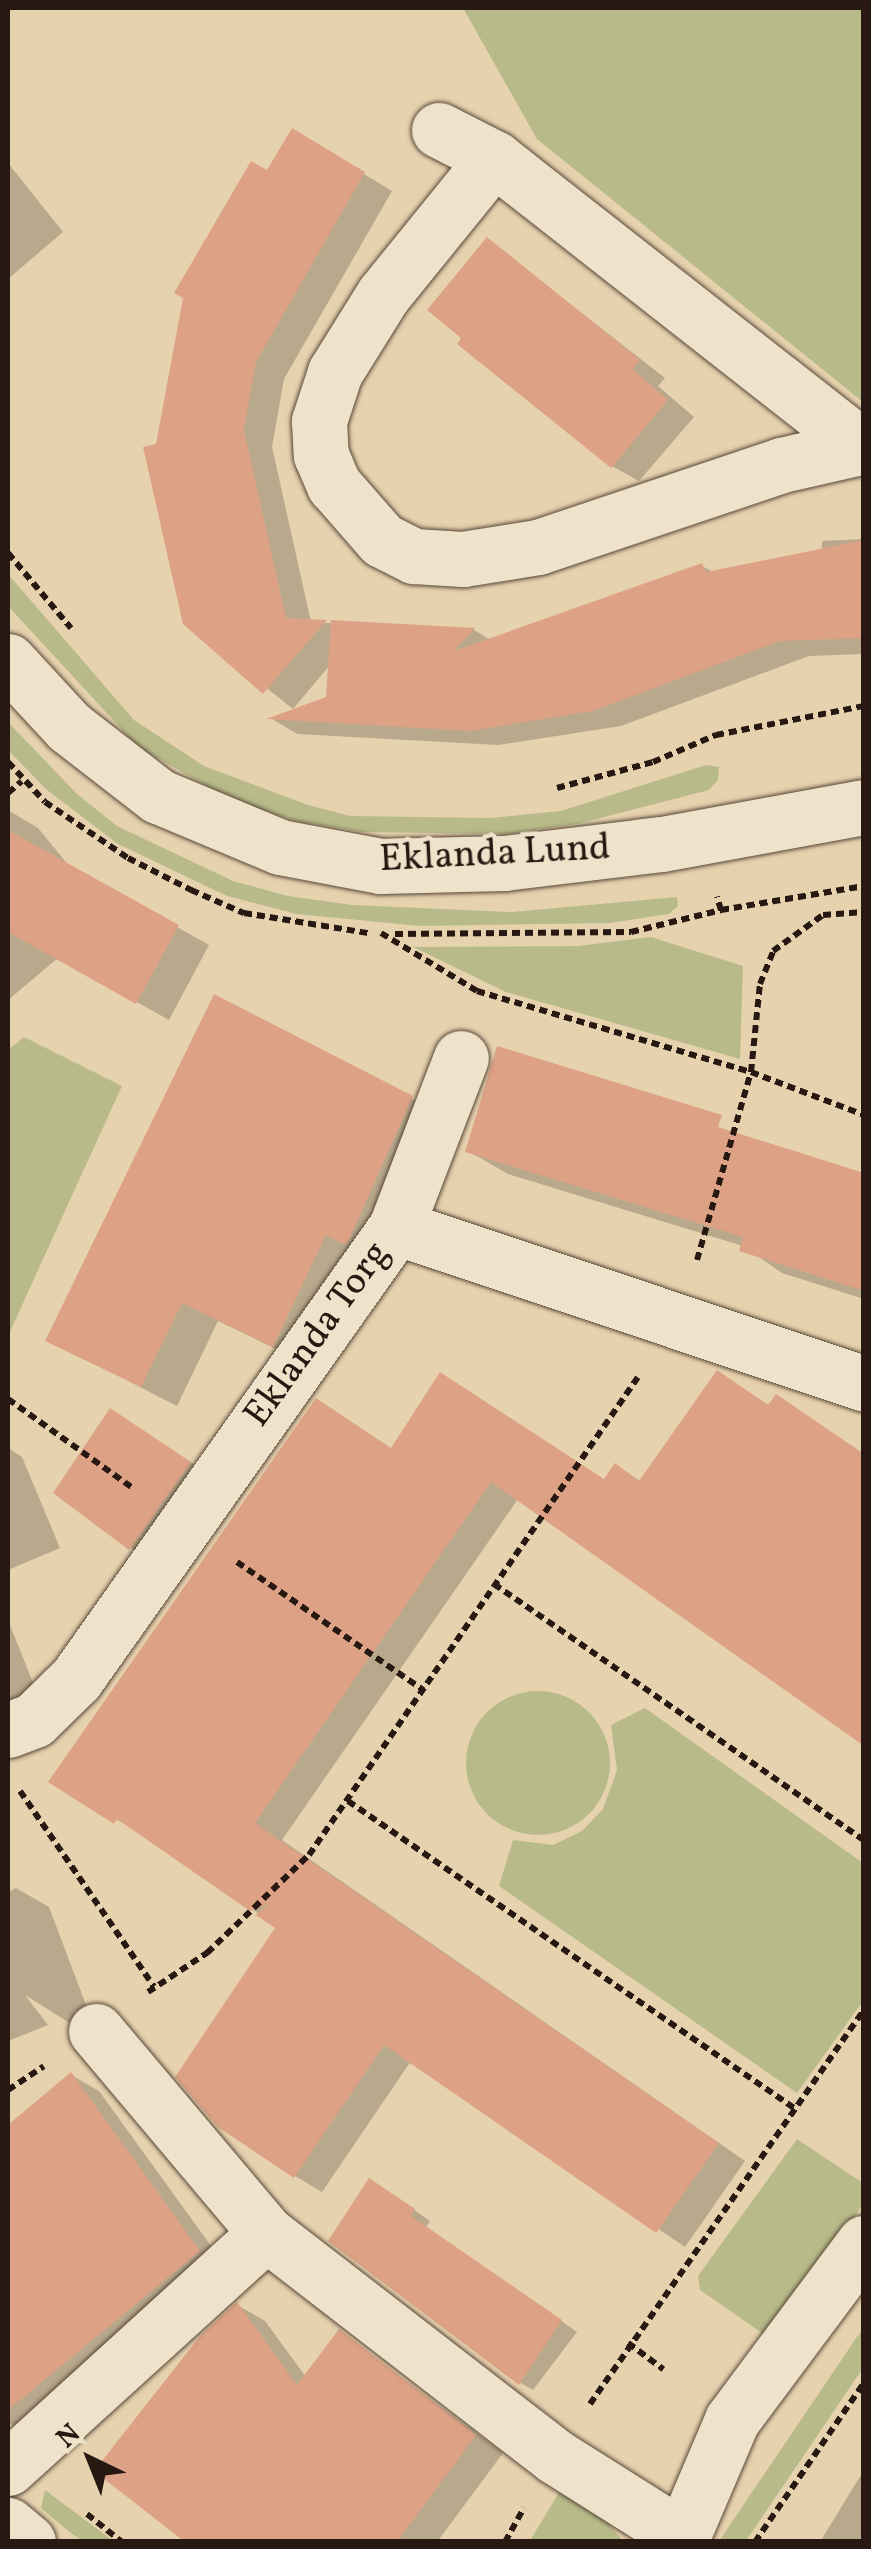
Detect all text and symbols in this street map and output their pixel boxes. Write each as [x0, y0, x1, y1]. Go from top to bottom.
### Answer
street label: Eklanda Lund [378, 826, 612, 884]
street label: Eklanda Torg [235, 1233, 401, 1437]
north arrow [40, 2409, 140, 2509]
text: N [48, 2416, 90, 2458]

